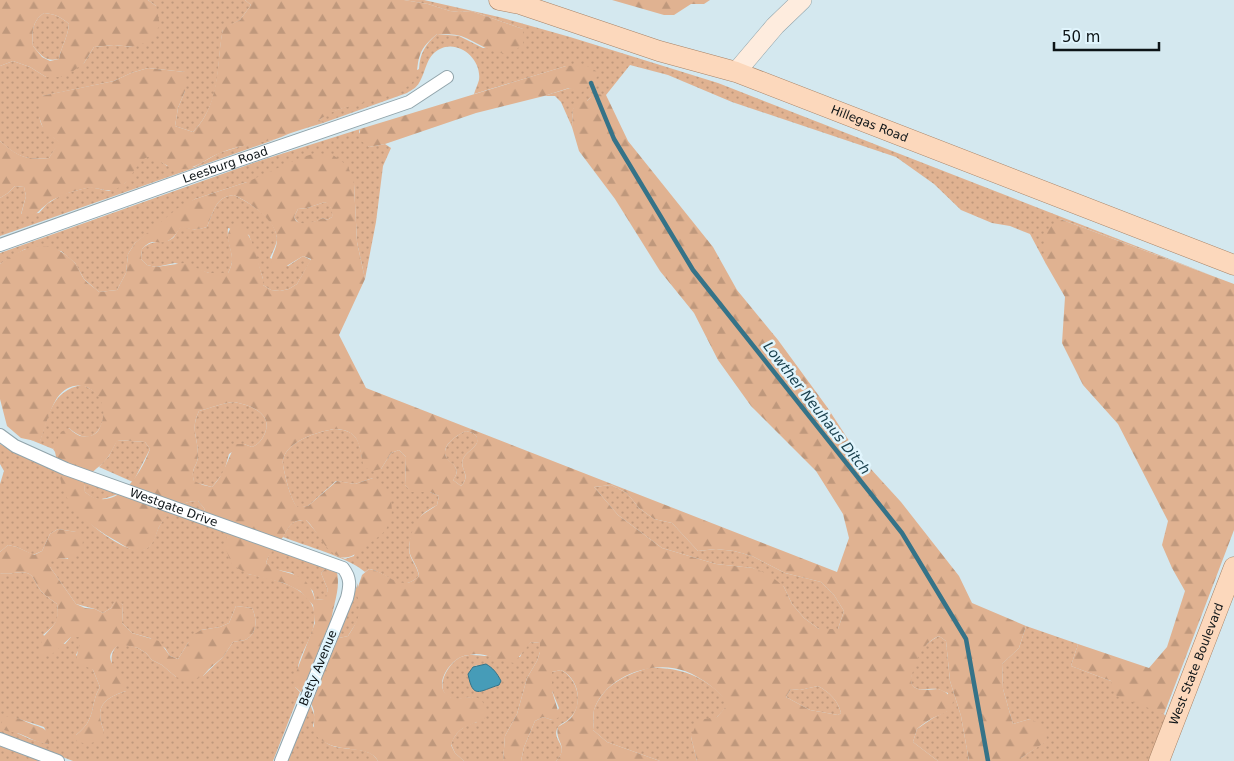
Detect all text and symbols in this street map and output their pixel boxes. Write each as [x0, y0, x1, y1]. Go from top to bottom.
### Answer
scale bar [1054, 20, 1159, 52]
text: 50 m [1062, 28, 1100, 46]
street label: Hillegas Road [829, 102, 910, 145]
street label: Leesburg Road [181, 144, 270, 186]
water label: Lowther Neuhaus Ditch [760, 339, 874, 477]
street label: Westgate Drive [128, 485, 220, 530]
street label: West State Boulevard [1167, 601, 1226, 727]
street label: Betty Avenue [296, 628, 340, 708]

